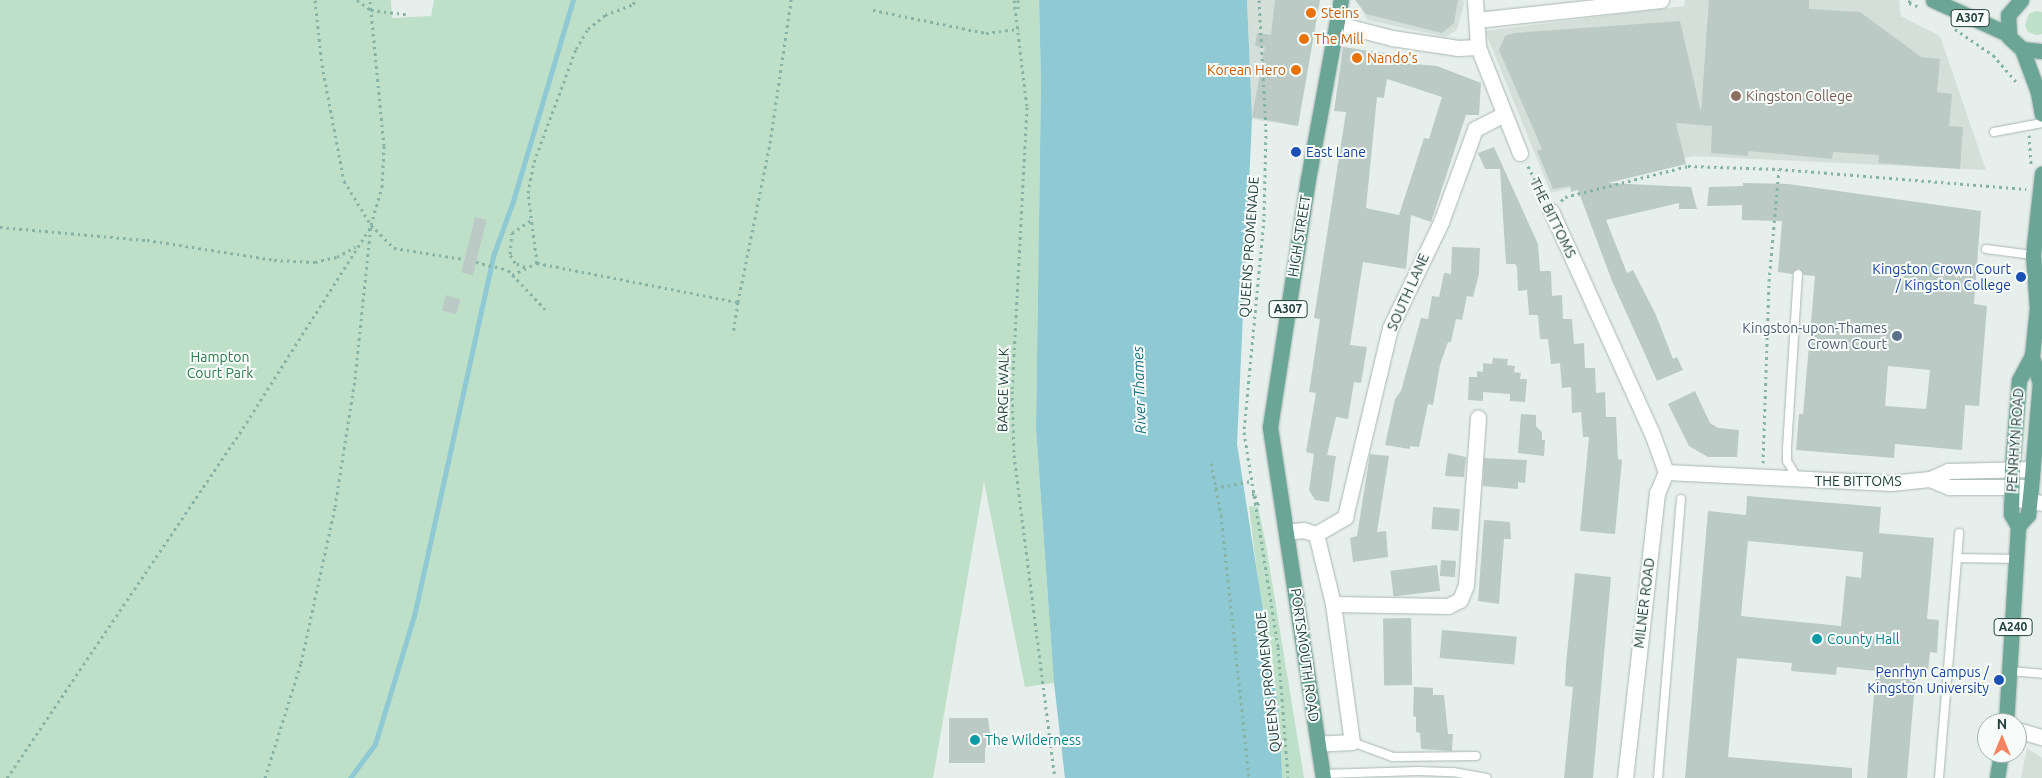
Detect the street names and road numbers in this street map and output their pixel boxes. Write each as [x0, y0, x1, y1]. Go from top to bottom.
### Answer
road number: A307 [1950, 8, 1990, 28]
street label: THE BITTOMS [1526, 175, 1580, 261]
street label: QUEENS PROMENADE [1236, 176, 1262, 318]
street label: HIGH STREET [1284, 194, 1314, 278]
street label: SOUTH LANE [1383, 251, 1433, 333]
road number: A307 [1268, 300, 1308, 318]
street label: BARGE WALK [994, 348, 1012, 432]
street label: PENRHYN ROAD [2003, 387, 2027, 493]
street label: THE BITTOMS [1814, 473, 1902, 489]
street label: MILNER ROAD [1630, 557, 1658, 649]
street label: PORTSMOUTH ROAD [1287, 587, 1323, 723]
street label: QUEENS PROMENADE [1252, 611, 1284, 753]
road number: A240 [1993, 618, 2033, 636]

